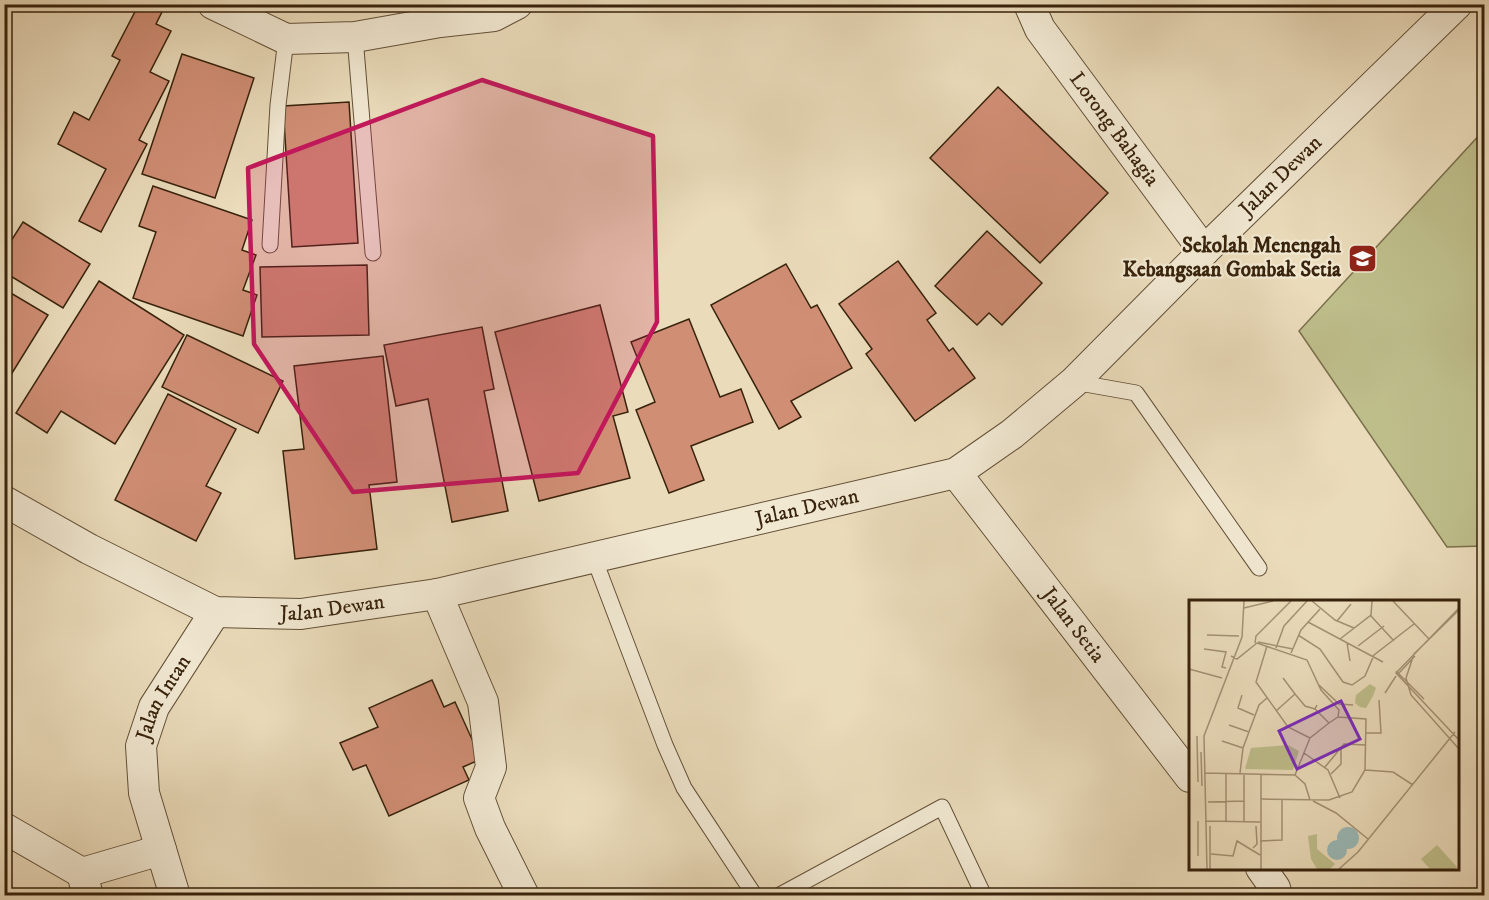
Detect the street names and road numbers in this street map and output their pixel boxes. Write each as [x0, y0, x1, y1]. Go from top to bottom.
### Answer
street label: Lorong Bahagia [1063, 67, 1165, 192]
street label: Jalan Dewan [1233, 130, 1328, 223]
street label: Jalan Dewan [751, 483, 861, 533]
street label: Jalan Setia [1035, 581, 1110, 668]
street label: Jalan Dewan [278, 589, 386, 627]
street label: Jalan Intan [130, 650, 197, 746]

